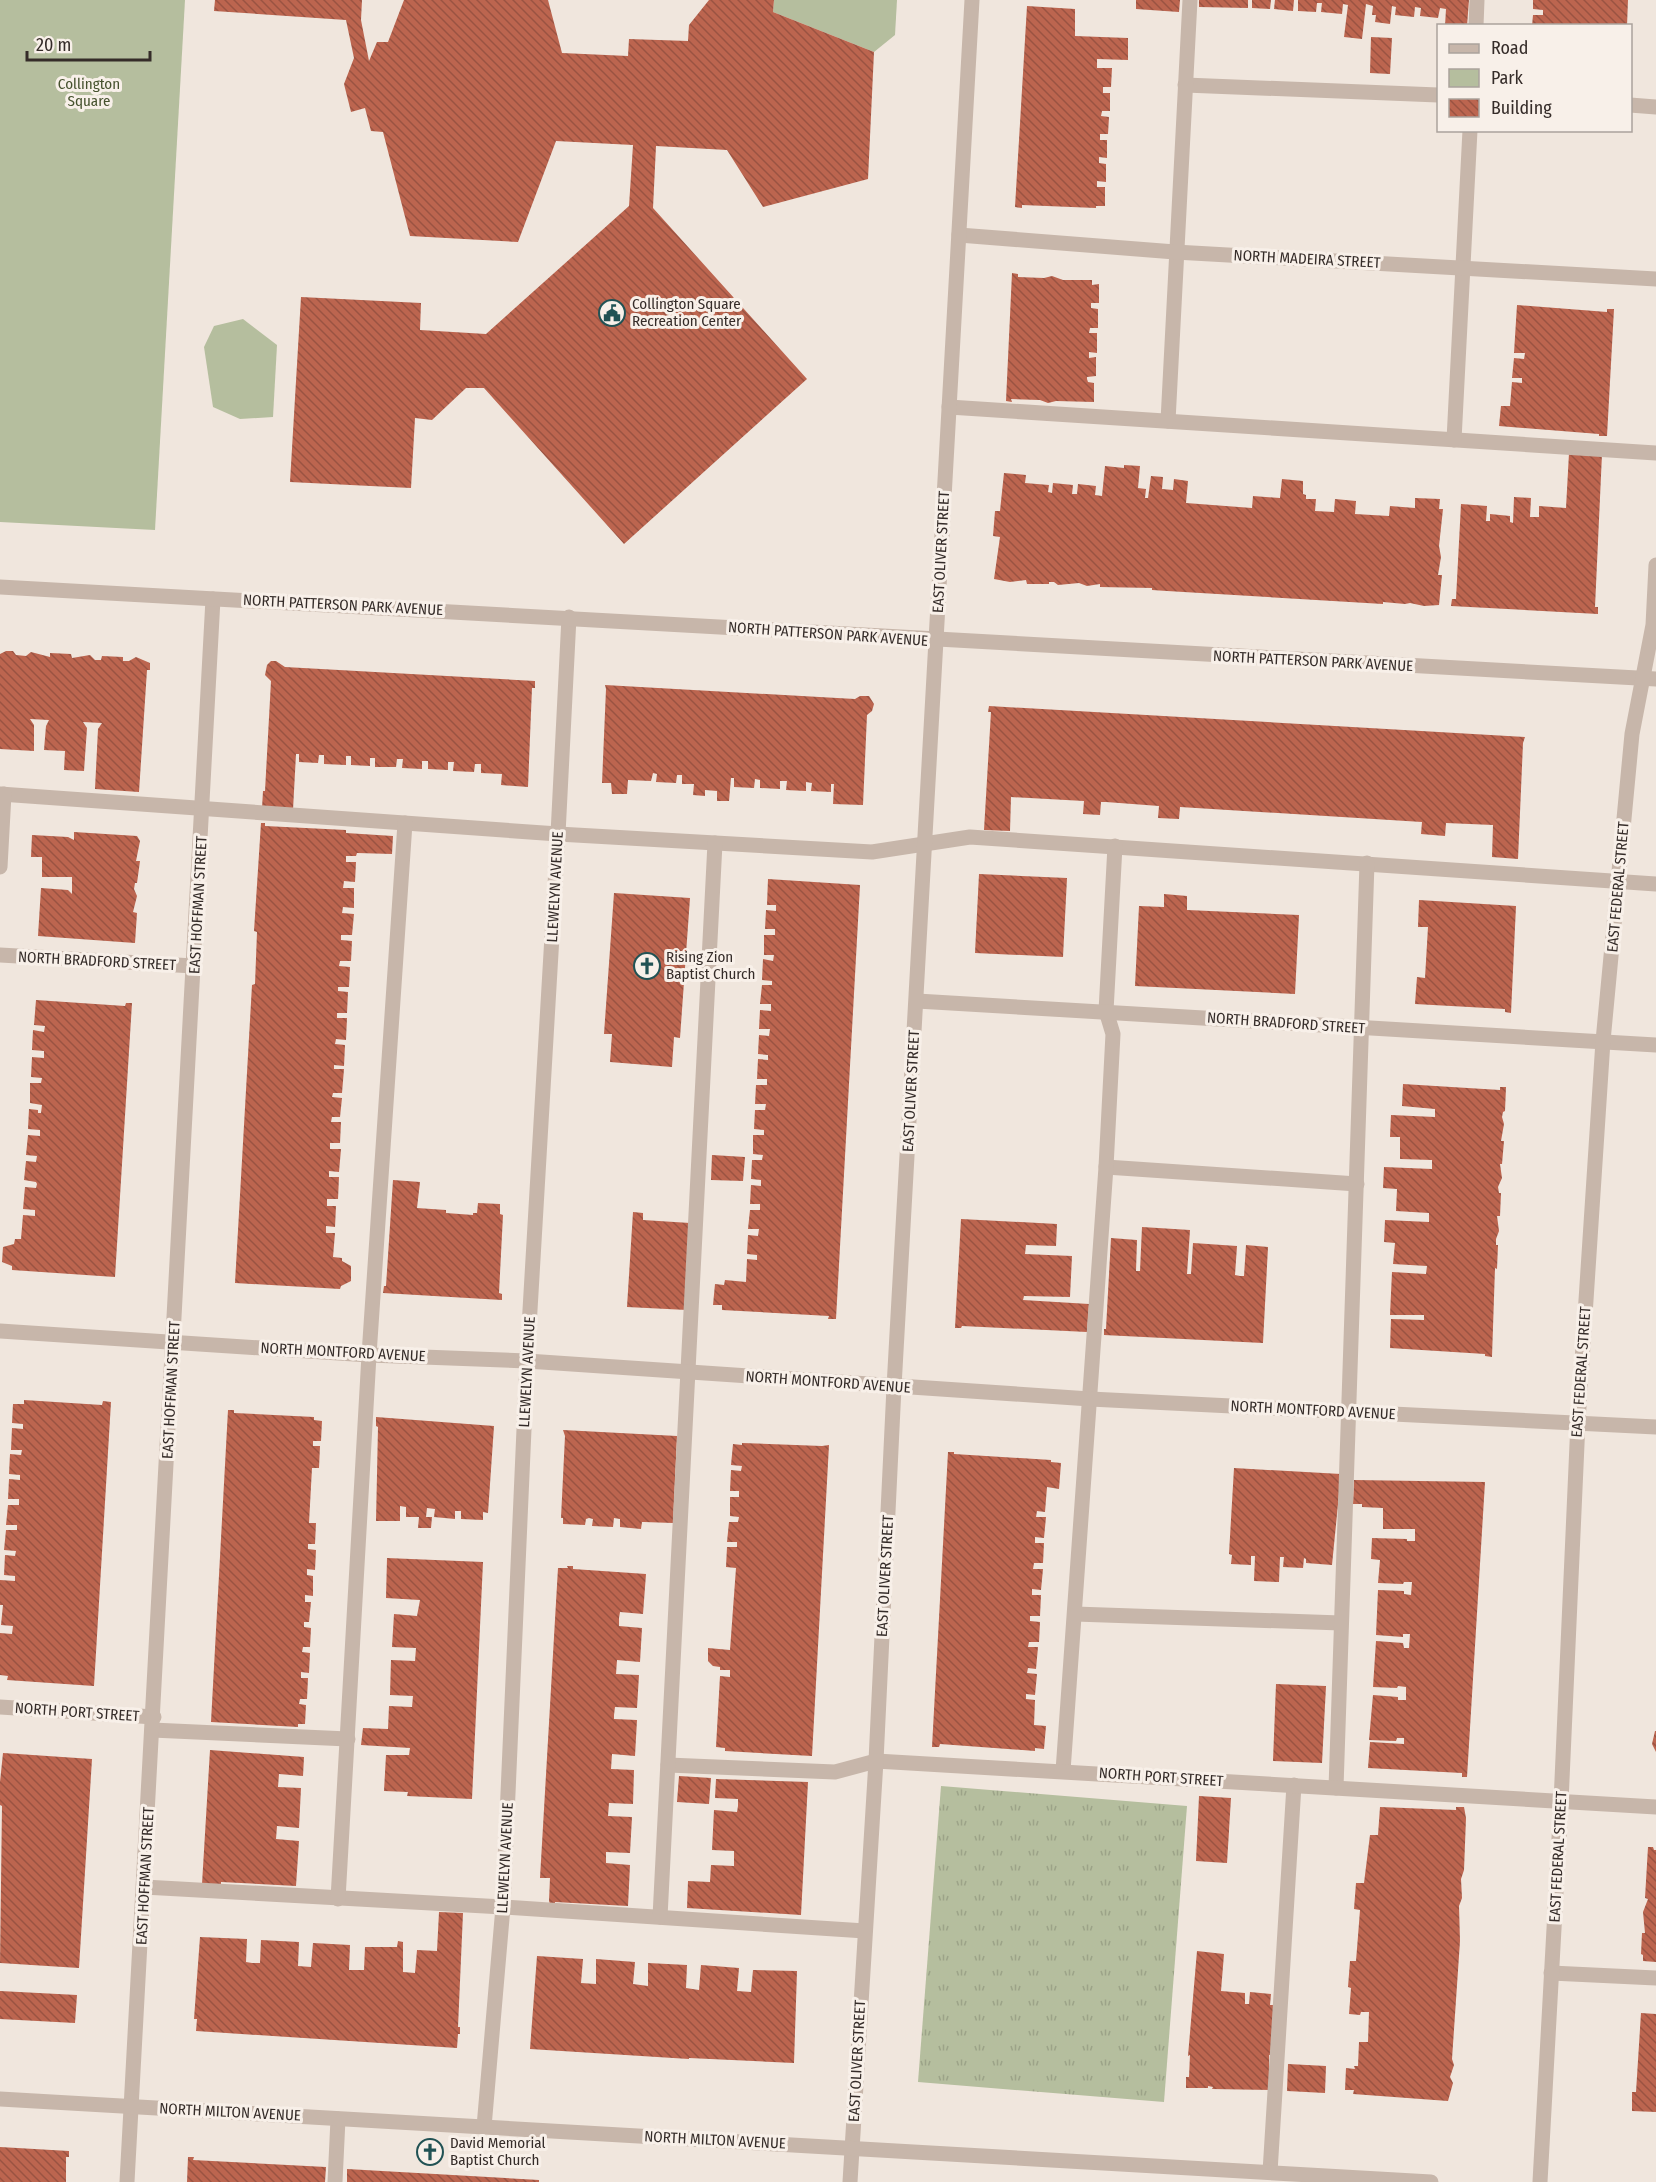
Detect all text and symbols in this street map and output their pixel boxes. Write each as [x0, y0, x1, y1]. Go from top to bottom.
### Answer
scale bar [27, 24, 150, 62]
legend [1437, 24, 1632, 132]
text: 20 m [36, 34, 71, 56]
text: Road [1491, 37, 1528, 59]
text: Park [1491, 67, 1524, 89]
park label: Collington Square [58, 75, 120, 110]
text: Building [1491, 97, 1552, 119]
street label: NORTH MADEIRA STREET [1233, 246, 1381, 272]
place label: Collington Square Recreation Center [632, 295, 742, 330]
public building icon: Collington Square Recreation Center [597, 298, 627, 328]
street label: EAST OLIVER STREET [929, 491, 953, 613]
street label: NORTH PATTERSON PARK AVENUE [243, 591, 443, 619]
street label: NORTH PATTERSON PARK AVENUE [727, 618, 929, 650]
street label: NORTH PATTERSON PARK AVENUE [1213, 647, 1413, 675]
street label: EAST FEDERAL STREET [1603, 821, 1633, 953]
street label: LLEWELYN AVENUE [543, 831, 567, 943]
street label: EAST HOFFMAN STREET [185, 835, 211, 975]
street label: NORTH BRADFORD STREET [17, 948, 177, 974]
place label: Rising Zion Baptist Church [666, 948, 755, 983]
church icon: Rising Zion Baptist Church [632, 951, 662, 981]
street label: NORTH BRADFORD STREET [1206, 1008, 1366, 1038]
street label: EAST OLIVER STREET [899, 1030, 923, 1152]
street label: EAST FEDERAL STREET [1567, 1306, 1595, 1438]
street label: LLEWELYN AVENUE [515, 1316, 539, 1428]
street label: EAST HOFFMAN STREET [158, 1320, 184, 1460]
street label: NORTH MONTFORD AVENUE [260, 1339, 426, 1365]
street label: NORTH MONTFORD AVENUE [745, 1367, 911, 1397]
street label: NORTH MONTFORD AVENUE [1230, 1397, 1396, 1423]
street label: EAST OLIVER STREET [873, 1515, 897, 1637]
street label: NORTH PORT STREET [14, 1699, 140, 1725]
street label: NORTH PORT STREET [1098, 1764, 1224, 1790]
street label: EAST FEDERAL STREET [1546, 1791, 1570, 1923]
street label: LLEWELYN AVENUE [493, 1802, 517, 1914]
street label: EAST HOFFMAN STREET [132, 1806, 158, 1946]
street label: EAST OLIVER STREET [845, 2000, 869, 2122]
street label: NORTH MILTON AVENUE [159, 2099, 301, 2125]
street label: NORTH MILTON AVENUE [644, 2127, 786, 2153]
place label: David Memorial Baptist Church [450, 2134, 545, 2169]
church icon: David Memorial Baptist Church [415, 2137, 445, 2167]

